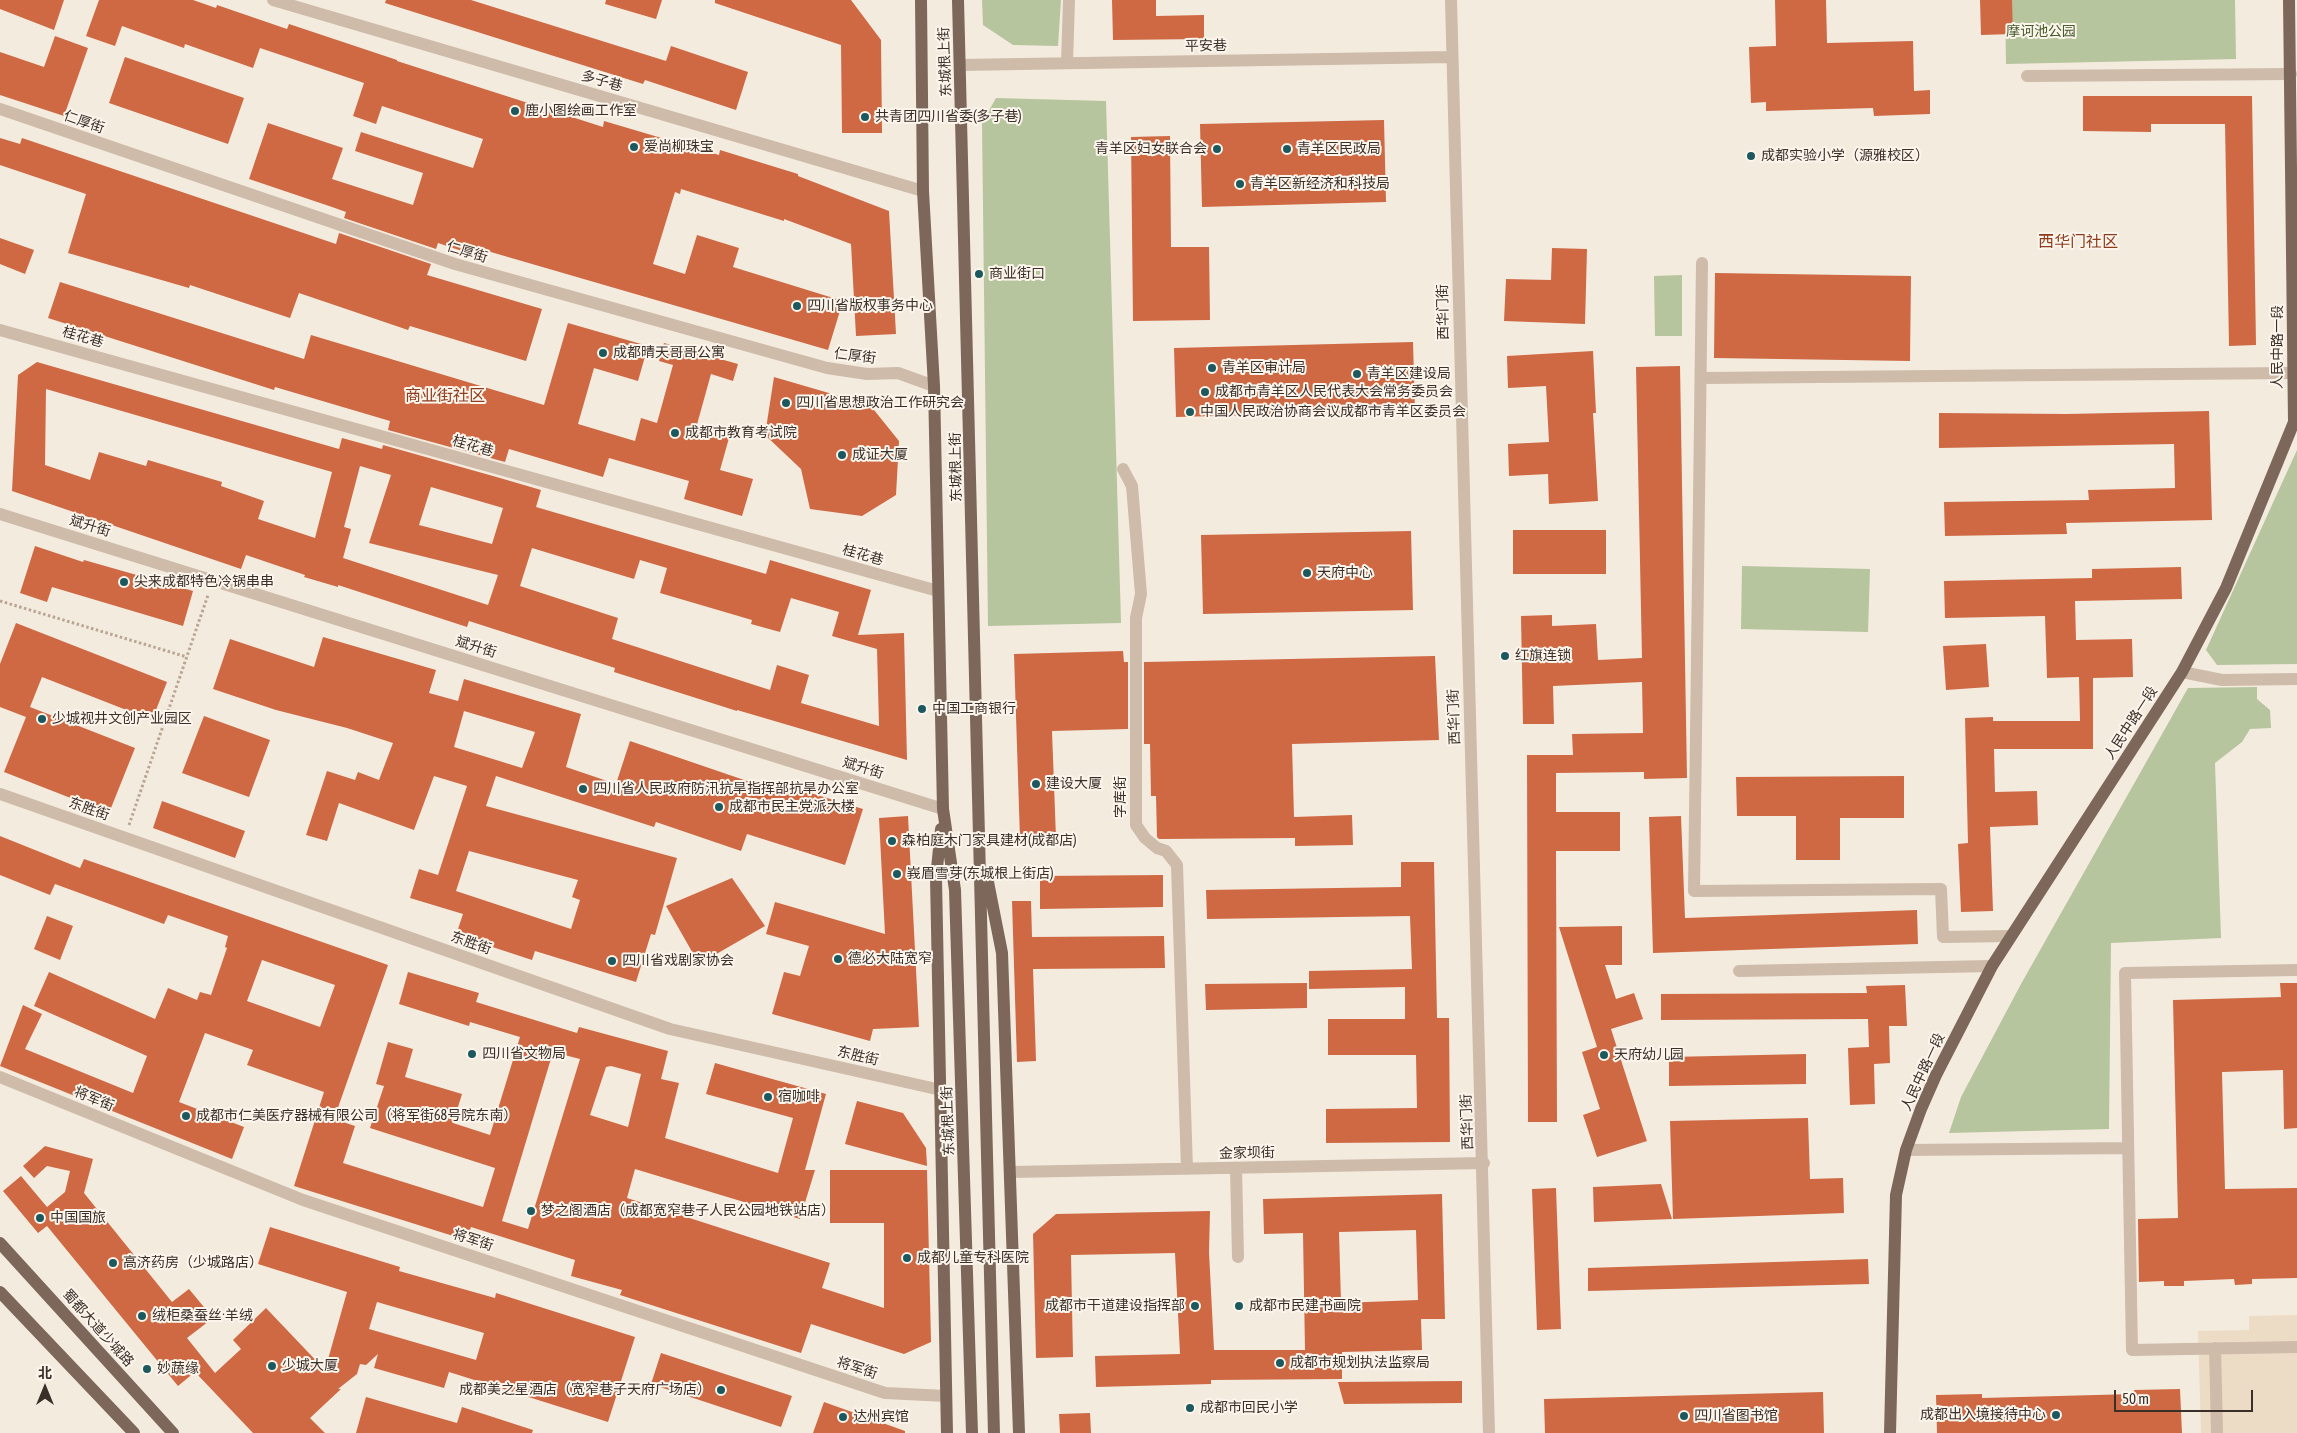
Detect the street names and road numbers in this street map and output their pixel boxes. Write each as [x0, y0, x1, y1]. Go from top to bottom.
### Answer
street label: 东城根上街 [935, 27, 955, 97]
street label: 平安巷 [1185, 37, 1227, 55]
street label: 多子巷 [579, 67, 625, 95]
street label: 仁厚街 [61, 107, 107, 137]
street label: 仁厚街 [444, 238, 490, 266]
street label: 西华门街 [1434, 284, 1452, 340]
street label: 人民中路一段 [2270, 305, 2286, 389]
street label: 桂花巷 [60, 323, 106, 351]
street label: 仁厚街 [833, 345, 877, 367]
street label: 桂花巷 [450, 432, 496, 460]
street label: 东城根上街 [947, 432, 965, 502]
street label: 斌升街 [67, 512, 113, 540]
street label: 桂花巷 [840, 541, 886, 569]
street label: 斌升街 [453, 633, 499, 661]
street label: 人民中路一段 [2101, 683, 2161, 763]
street label: 西华门街 [1445, 689, 1463, 745]
street label: 斌升街 [840, 754, 886, 782]
street label: 字库街 [1113, 776, 1129, 818]
street label: 东胜街 [66, 794, 112, 824]
street label: 东胜街 [448, 928, 494, 958]
street label: 人民中路一段 [1898, 1030, 1948, 1114]
street label: 东胜街 [836, 1043, 880, 1069]
street label: 将军街 [71, 1083, 117, 1115]
street label: 东城根上街 [938, 1086, 958, 1156]
street label: 西华门街 [1458, 1094, 1476, 1150]
street label: 金家坝街 [1219, 1144, 1275, 1162]
street label: 将军街 [450, 1226, 496, 1254]
street label: 蜀都大道少城路 [59, 1286, 137, 1370]
street label: 将军街 [834, 1354, 880, 1382]

